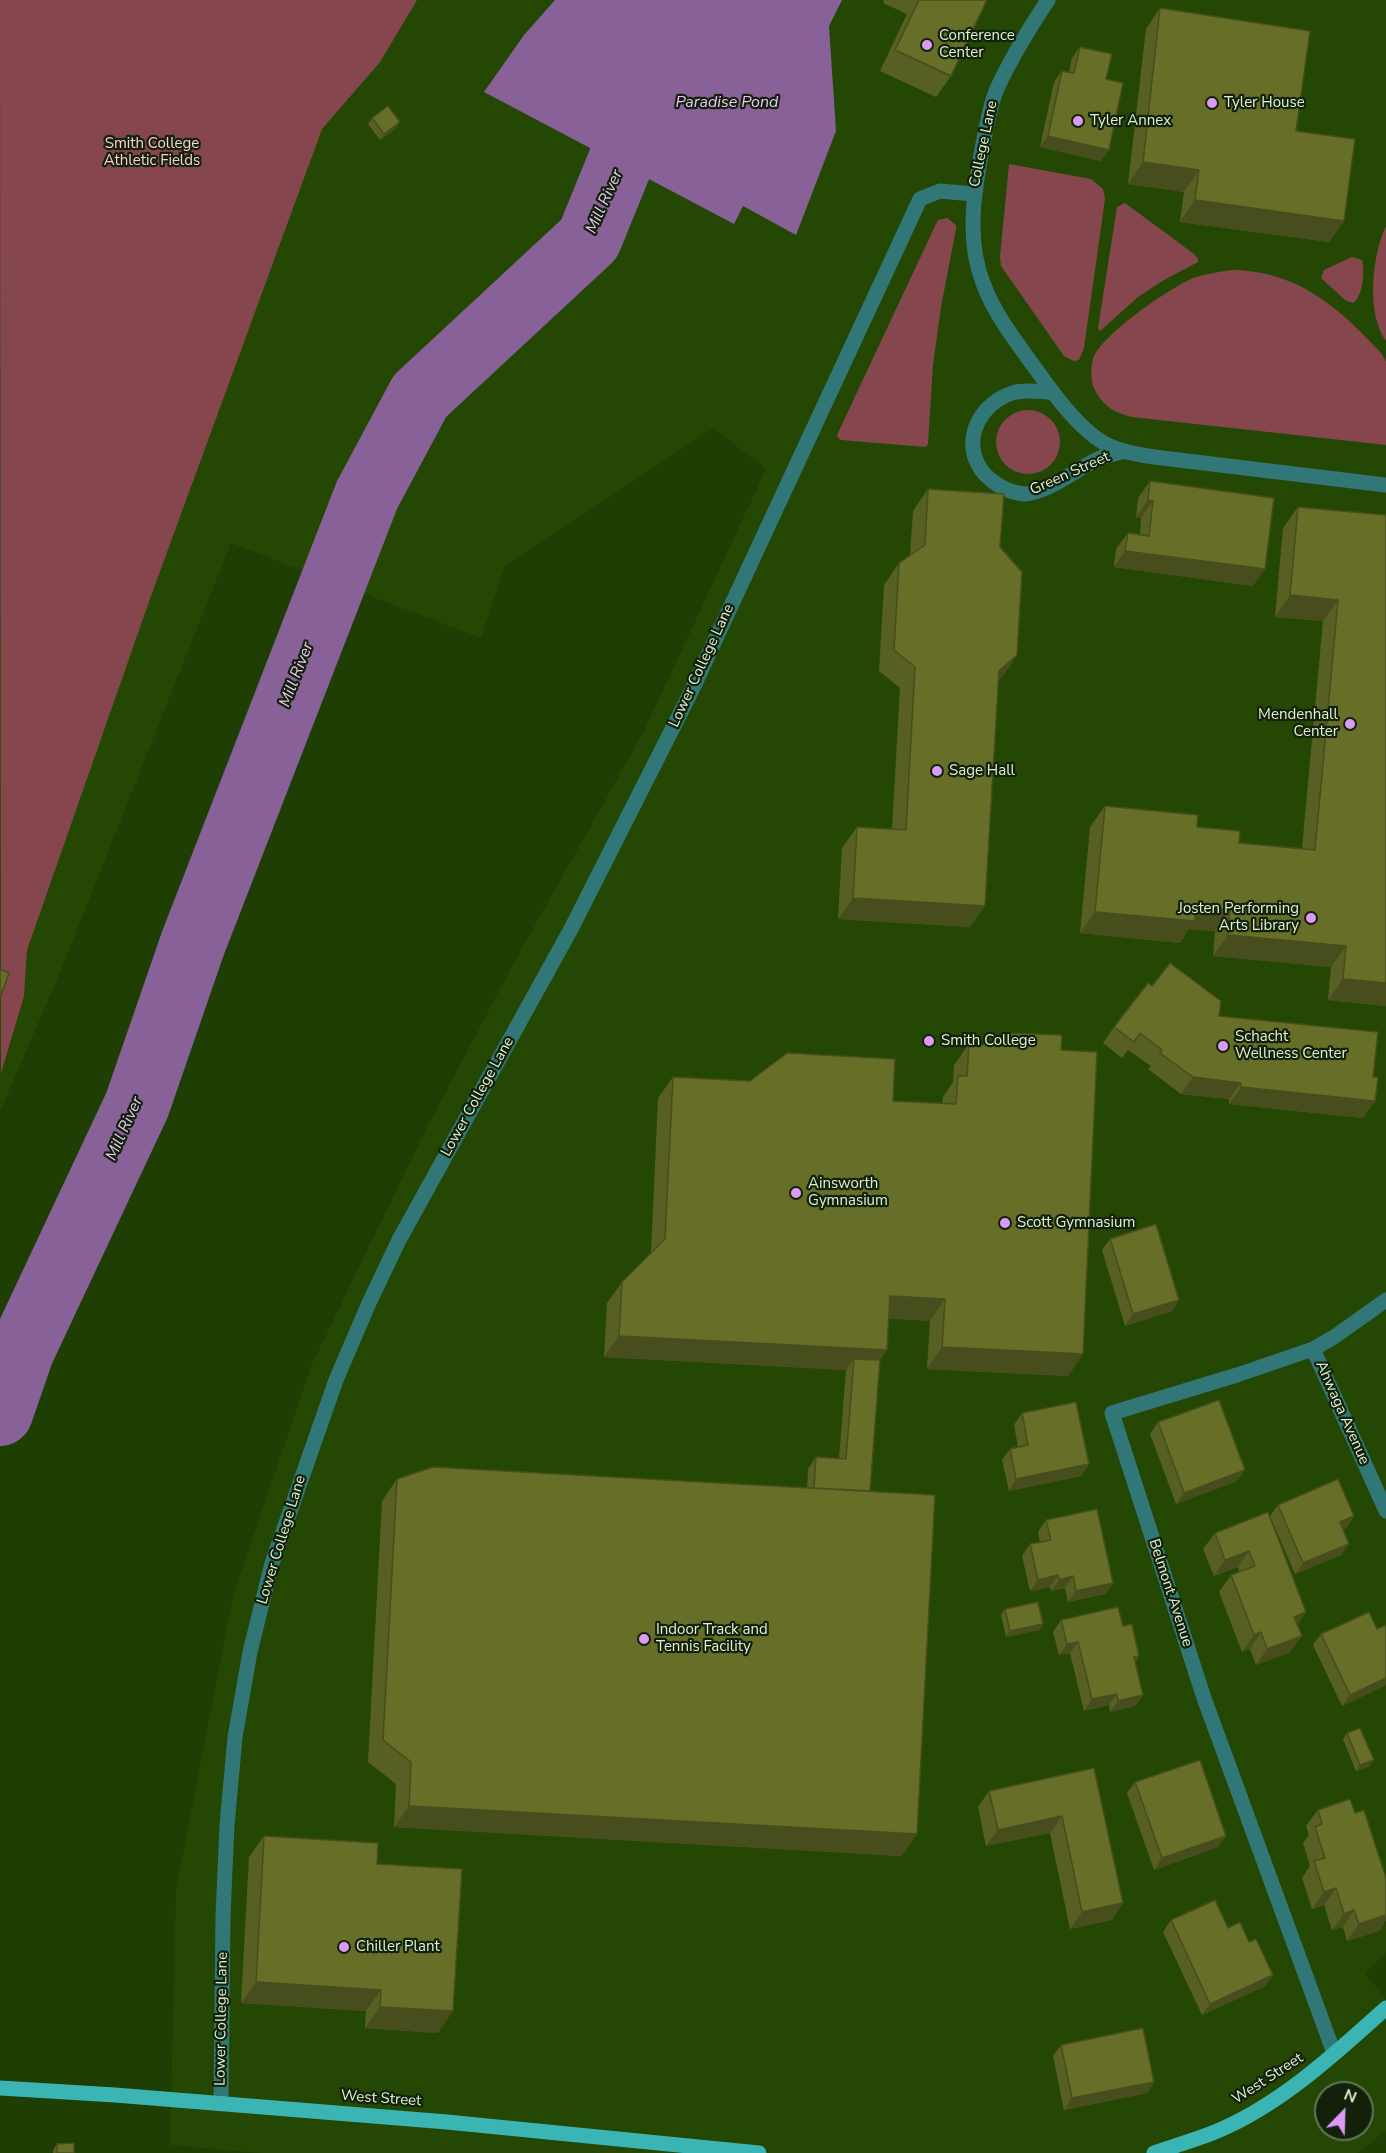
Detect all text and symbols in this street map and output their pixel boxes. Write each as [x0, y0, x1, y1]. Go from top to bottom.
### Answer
place label: Conference Center [939, 27, 1015, 62]
marker: Conference Center [920, 38, 934, 52]
water label: Paradise Pond [676, 93, 778, 113]
place label: Tyler House [1224, 94, 1305, 112]
marker: Tyler House [1205, 96, 1219, 110]
street label: College Lane [966, 99, 1002, 189]
place label: Tyler Annex [1090, 112, 1171, 130]
marker: Tyler Annex [1071, 114, 1085, 128]
park label: Smith College Athletic Fields [104, 135, 200, 170]
water label: Mill River [582, 167, 628, 237]
street label: Green Street [1027, 448, 1113, 500]
street label: Lower College Lane [666, 602, 738, 730]
water label: Mill River [276, 640, 318, 710]
place label: Mendenhall Center [1258, 706, 1338, 741]
marker: Mendenhall Center [1343, 717, 1357, 731]
place label: Sage Hall [949, 762, 1015, 780]
marker: Sage Hall [930, 764, 944, 778]
place label: Josten Performing Arts Library [1178, 900, 1299, 935]
marker: Josten Performing Arts Library [1304, 911, 1318, 925]
place label: Schacht Wellness Center [1235, 1028, 1347, 1063]
place label: Smith College [941, 1032, 1036, 1050]
street label: Lower College Lane [438, 1034, 518, 1160]
marker: Smith College [922, 1034, 936, 1048]
marker: Schacht Wellness Center [1216, 1039, 1230, 1053]
water label: Mill River [102, 1094, 148, 1164]
place label: Ainsworth Gymnasium [808, 1175, 888, 1210]
marker: Ainsworth Gymnasium [789, 1186, 803, 1200]
place label: Scott Gymnasium [1017, 1214, 1135, 1232]
marker: Scott Gymnasium [998, 1216, 1012, 1230]
street label: Ahwaga Avenue [1311, 1358, 1373, 1468]
street label: Lower College Lane [254, 1473, 310, 1607]
street label: Belmont Avenue [1144, 1537, 1196, 1649]
place label: Indoor Track and Tennis Facility [656, 1621, 768, 1656]
marker: Indoor Track and Tennis Facility [637, 1632, 651, 1646]
place label: Chiller Plant [356, 1938, 440, 1956]
marker: Chiller Plant [337, 1940, 351, 1954]
street label: Lower College Lane [212, 1952, 232, 2086]
street label: West Street [1229, 2049, 1307, 2109]
north arrow [1314, 2081, 1374, 2141]
text: N [1340, 2084, 1360, 2109]
street label: West Street [340, 2087, 422, 2111]

